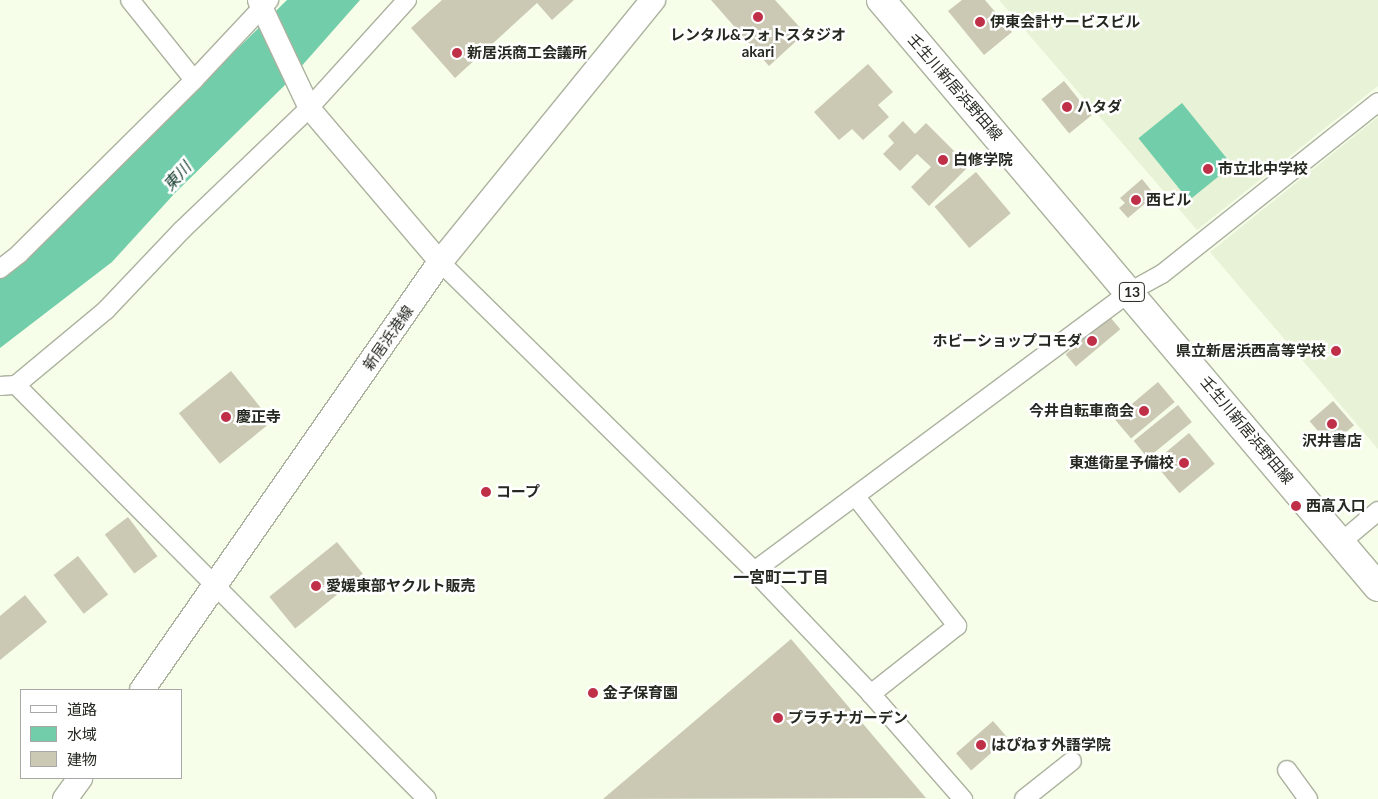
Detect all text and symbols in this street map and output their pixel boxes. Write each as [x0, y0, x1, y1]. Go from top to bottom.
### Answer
marker: レンタル&フォトスタジオ akari [752, 11, 764, 23]
place label: 伊東会計サービスビル [990, 13, 1140, 31]
marker: 伊東会計サービスビル [974, 16, 986, 28]
place label: レンタル&フォトスタジオ akari [670, 25, 846, 60]
street label: 壬生川新居浜野田線 [904, 30, 1006, 144]
place label: 新居浜商工会議所 [467, 44, 587, 62]
marker: 新居浜商工会議所 [451, 47, 463, 59]
place label: ハタダ [1077, 98, 1122, 116]
marker: ハタダ [1061, 101, 1073, 113]
place label: 白修学院 [953, 151, 1013, 169]
marker: 白修学院 [937, 154, 949, 166]
water label: 東川 [159, 158, 195, 194]
place label: 市立北中学校 [1218, 160, 1308, 178]
marker: 市立北中学校 [1202, 163, 1214, 175]
place label: 西ビル [1146, 191, 1191, 209]
marker: 西ビル [1130, 194, 1142, 206]
road number: 13 [1118, 280, 1146, 304]
street label: 新居浜港線 [359, 302, 417, 374]
place label: ホビーショップコモダ [932, 332, 1082, 350]
marker: ホビーショップコモダ [1086, 335, 1098, 347]
place label: 県立新居浜西高等学校 [1176, 342, 1326, 360]
marker: 県立新居浜西高等学校 [1330, 345, 1342, 357]
street label: 壬生川新居浜野田線 [1197, 373, 1297, 487]
place label: 今井自転車商会 [1029, 402, 1134, 420]
marker: 今井自転車商会 [1138, 405, 1150, 417]
place label: 慶正寺 [236, 408, 281, 426]
marker: 慶正寺 [220, 411, 232, 423]
marker: 沢井書店 [1326, 418, 1338, 430]
place label: 沢井書店 [1302, 432, 1362, 450]
place label: 東進衛星予備校 [1069, 454, 1174, 472]
marker: 東進衛星予備校 [1178, 457, 1190, 469]
place label: コープ [496, 483, 541, 501]
marker: コープ [480, 486, 492, 498]
place label: 西高入口 [1306, 497, 1366, 515]
marker: 西高入口 [1290, 500, 1302, 512]
district label: 一宮町二丁目 [733, 567, 829, 587]
place label: 愛媛東部ヤクルト販売 [326, 577, 476, 595]
marker: 愛媛東部ヤクルト販売 [310, 580, 322, 592]
place label: 金子保育園 [603, 684, 678, 702]
marker: 金子保育園 [587, 687, 599, 699]
legend [20, 689, 182, 779]
text: 道路 [67, 700, 97, 718]
place label: プラチナガーデン [788, 709, 908, 727]
marker: プラチナガーデン [772, 712, 784, 724]
text: 水域 [67, 725, 97, 743]
place label: はぴねす外語学院 [991, 736, 1111, 754]
marker: はぴねす外語学院 [975, 739, 987, 751]
text: 建物 [67, 750, 97, 768]

